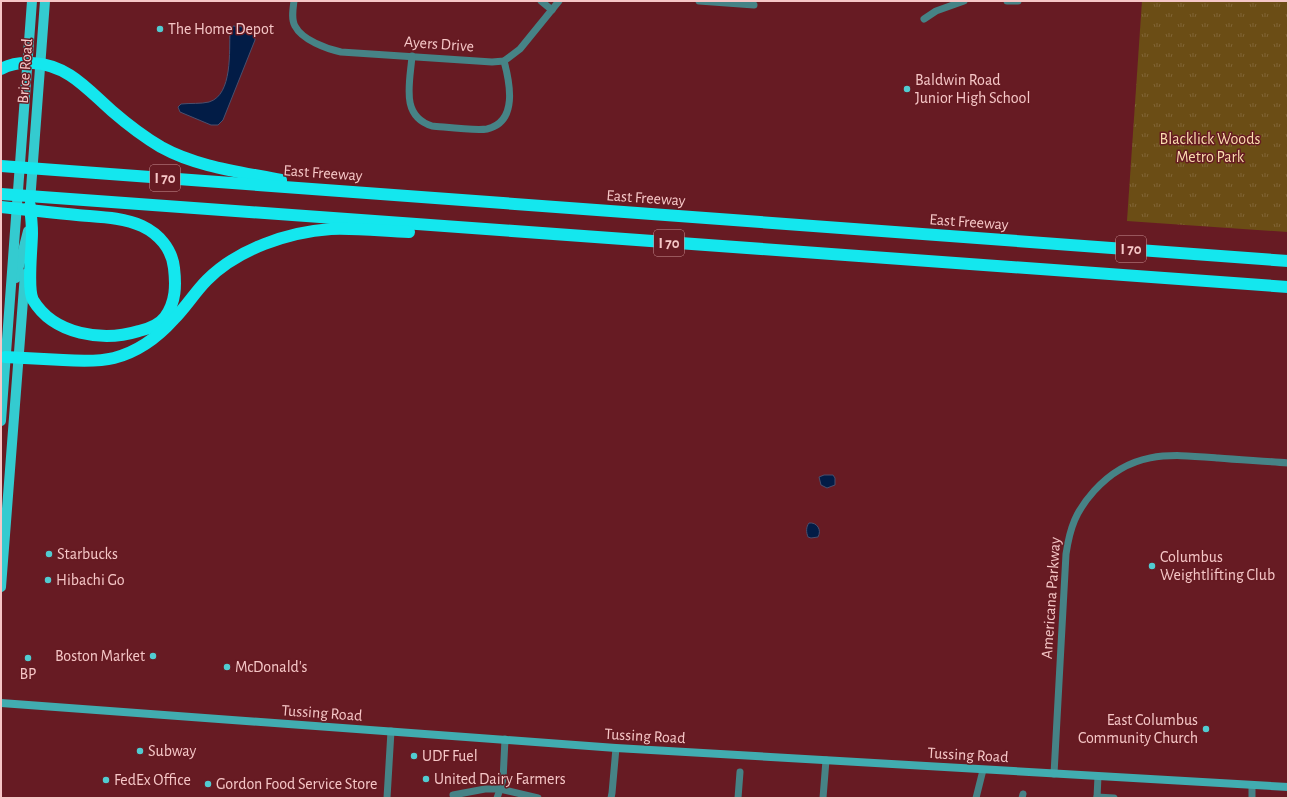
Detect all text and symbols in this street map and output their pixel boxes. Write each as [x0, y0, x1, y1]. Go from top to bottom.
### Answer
place label: The Home Depot [168, 21, 274, 37]
marker: The Home Depot [155, 24, 165, 34]
street label: Ayers Drive [403, 34, 474, 55]
street label: Brice Road [15, 38, 35, 104]
place label: Baldwin Road Junior High School [915, 72, 1030, 106]
marker: Baldwin Road Junior High School [902, 84, 912, 94]
park label: Blacklick Woods Metro Park [1160, 131, 1260, 165]
street label: East Freeway [283, 162, 363, 185]
road number: I 70 [150, 165, 180, 191]
street label: East Freeway [606, 187, 686, 210]
street label: East Freeway [929, 211, 1009, 234]
road number: I 70 [654, 230, 684, 256]
road number: I 70 [1116, 236, 1146, 262]
street label: Americana Parkway [1039, 536, 1064, 659]
place label: Starbucks [57, 546, 118, 562]
marker: Starbucks [44, 549, 54, 559]
place label: Columbus Weightlifting Club [1160, 549, 1275, 583]
marker: Columbus Weightlifting Club [1147, 561, 1157, 571]
place label: Hibachi Go [56, 572, 125, 588]
marker: Hibachi Go [43, 575, 53, 585]
place label: Boston Market [55, 648, 145, 664]
marker: Boston Market [148, 651, 158, 661]
marker: BP [23, 653, 33, 663]
place label: McDonald's [235, 659, 308, 675]
marker: McDonald's [222, 662, 232, 672]
place label: BP [20, 666, 36, 682]
street label: Tussing Road [281, 702, 363, 724]
place label: East Columbus Community Church [1078, 712, 1198, 747]
marker: East Columbus Community Church [1201, 724, 1211, 734]
street label: Tussing Road [604, 726, 686, 746]
place label: Subway [148, 743, 196, 760]
street label: Tussing Road [927, 745, 1009, 765]
marker: Subway [135, 746, 145, 756]
place label: UDF Fuel [422, 748, 478, 764]
marker: UDF Fuel [409, 751, 419, 761]
place label: United Dairy Farmers [434, 771, 566, 788]
place label: FedEx Office [114, 772, 191, 788]
marker: United Dairy Farmers [421, 774, 431, 784]
marker: FedEx Office [101, 775, 111, 785]
place label: Gordon Food Service Store [216, 776, 377, 792]
marker: Gordon Food Service Store [203, 779, 213, 789]

